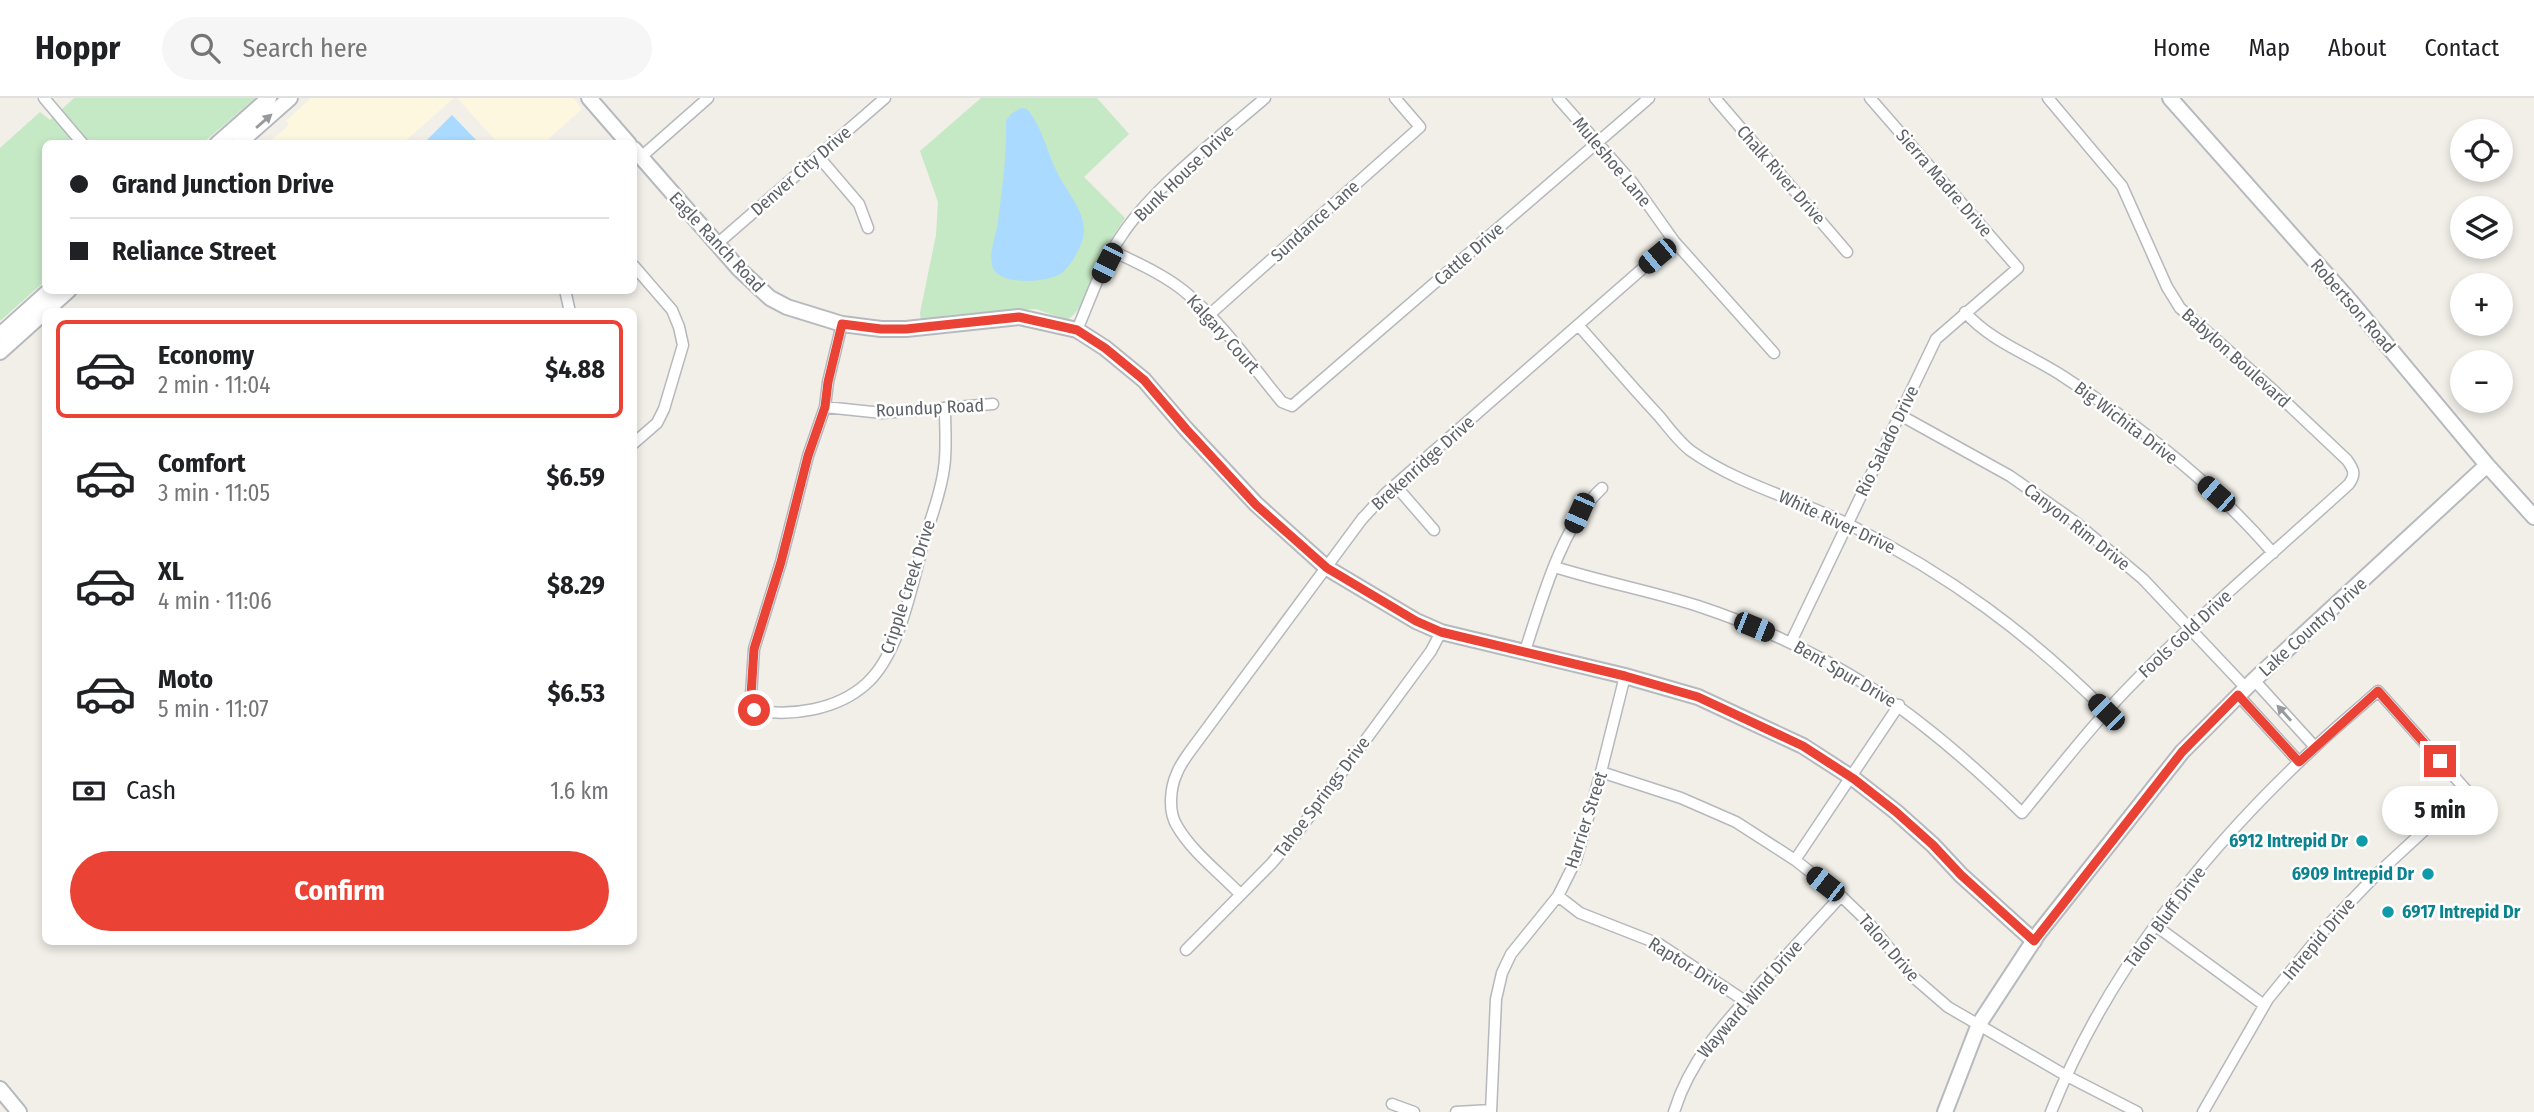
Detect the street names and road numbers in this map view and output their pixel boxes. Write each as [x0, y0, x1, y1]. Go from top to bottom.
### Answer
street label: Muleshoe Lane [1568, 113, 1656, 212]
street label: Bunk House Drive [1130, 120, 1238, 226]
street label: Denver City Drive [746, 121, 856, 221]
street label: Chalk River Drive [1732, 121, 1830, 229]
street label: Sierra Madre Drive [1891, 125, 1997, 241]
street label: Sundance Lane [1266, 176, 1364, 266]
street label: Eagle Ranch Road [665, 187, 769, 297]
street label: Cattle Drive [1430, 218, 1508, 290]
street label: Robertson Road [2306, 254, 2400, 358]
street label: Kalgary Court [1182, 290, 1264, 378]
street label: Babylon Boulevard [2177, 304, 2295, 412]
street label: Big Wichita Drive [2070, 377, 2182, 469]
street label: Rio Salado Drive [1851, 382, 1923, 500]
street label: Roundup Road [875, 394, 985, 422]
street label: Brekenridge Drive [1367, 411, 1479, 515]
street label: Canyon Rim Drive [2019, 479, 2135, 575]
street label: White River Drive [1775, 485, 1899, 559]
street label: Cripple Creek Drive [876, 517, 940, 657]
street label: Lake Country Drive [2254, 573, 2372, 681]
street label: Fools Gold Drive [2134, 585, 2236, 683]
street label: Bent Spur Drive [1790, 636, 1900, 712]
street label: Tahoe Springs Drive [1269, 732, 1375, 862]
street label: Harrier Street [1560, 769, 1612, 871]
street label: Talon Bluff Drive [2120, 862, 2210, 972]
street label: Intrepid Drive [2278, 893, 2360, 985]
street label: Talon Drive [1854, 910, 1924, 986]
street label: Raptor Drive [1644, 932, 1734, 1000]
street label: Wayward Wind Drive [1693, 935, 1807, 1062]

